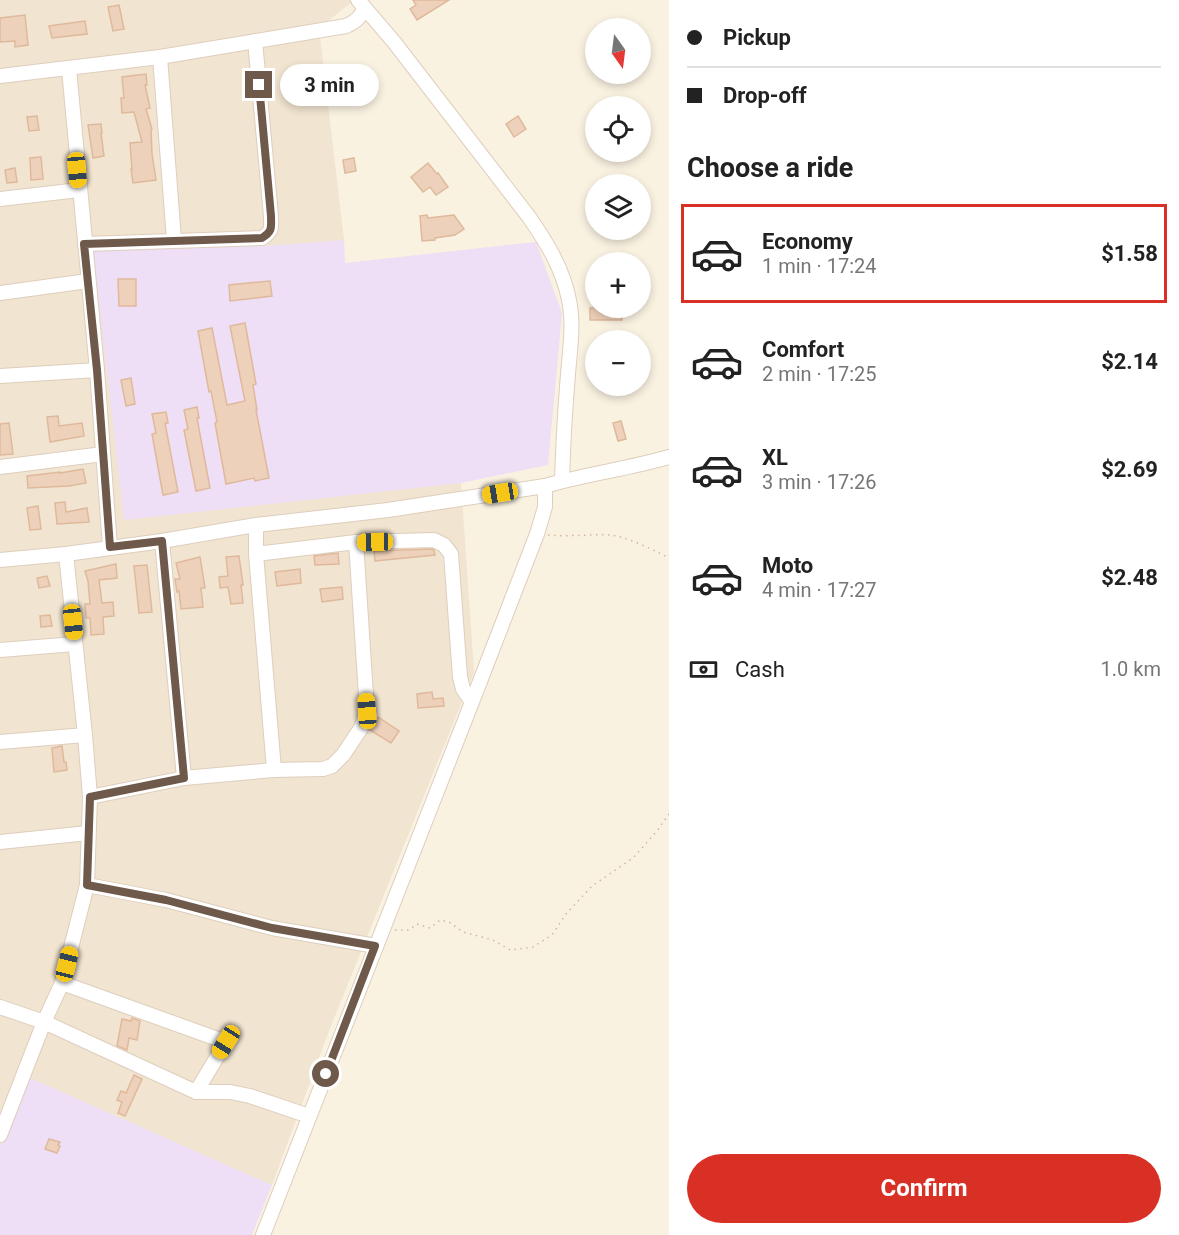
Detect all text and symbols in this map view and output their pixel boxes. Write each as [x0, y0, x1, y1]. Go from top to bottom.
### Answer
north arrow [585, 18, 651, 84]
map controls [585, 18, 651, 396]
text: Pickup [723, 25, 791, 50]
callout: 3 min [280, 64, 379, 106]
route end [245, 71, 272, 98]
text: 3 min [304, 73, 355, 97]
text: Drop-off [723, 83, 807, 108]
button: locate [585, 96, 651, 162]
car [66, 151, 88, 189]
text: Choose a ride [687, 152, 853, 184]
button: layers [585, 174, 651, 240]
icon: car [690, 227, 744, 281]
text: Economy [762, 229, 853, 254]
text: $1.58 [1101, 241, 1158, 266]
button: + [585, 252, 651, 318]
text: 1 min · 17:24 [762, 254, 877, 278]
button: − [585, 330, 651, 396]
icon: car [690, 335, 744, 389]
text: Comfort [762, 337, 844, 362]
text: $2.14 [1101, 349, 1158, 374]
text: 2 min · 17:25 [762, 362, 877, 386]
icon: car [690, 443, 744, 497]
text: XL [762, 445, 788, 470]
text: $2.69 [1101, 457, 1158, 482]
text: 3 min · 17:26 [762, 470, 877, 494]
car [481, 481, 519, 505]
car [357, 533, 393, 551]
icon: car [690, 551, 744, 605]
text: Moto [762, 553, 813, 578]
text: $2.48 [1101, 565, 1158, 590]
text: 4 min · 17:27 [762, 578, 877, 602]
car [62, 603, 84, 641]
icon: cash [687, 653, 720, 686]
text: Cash [735, 657, 785, 682]
text: 1.0 km [1101, 657, 1161, 681]
car [357, 692, 377, 730]
car [54, 944, 80, 984]
car [209, 1022, 243, 1062]
route start [312, 1060, 339, 1087]
button: Confirm [687, 1154, 1161, 1223]

